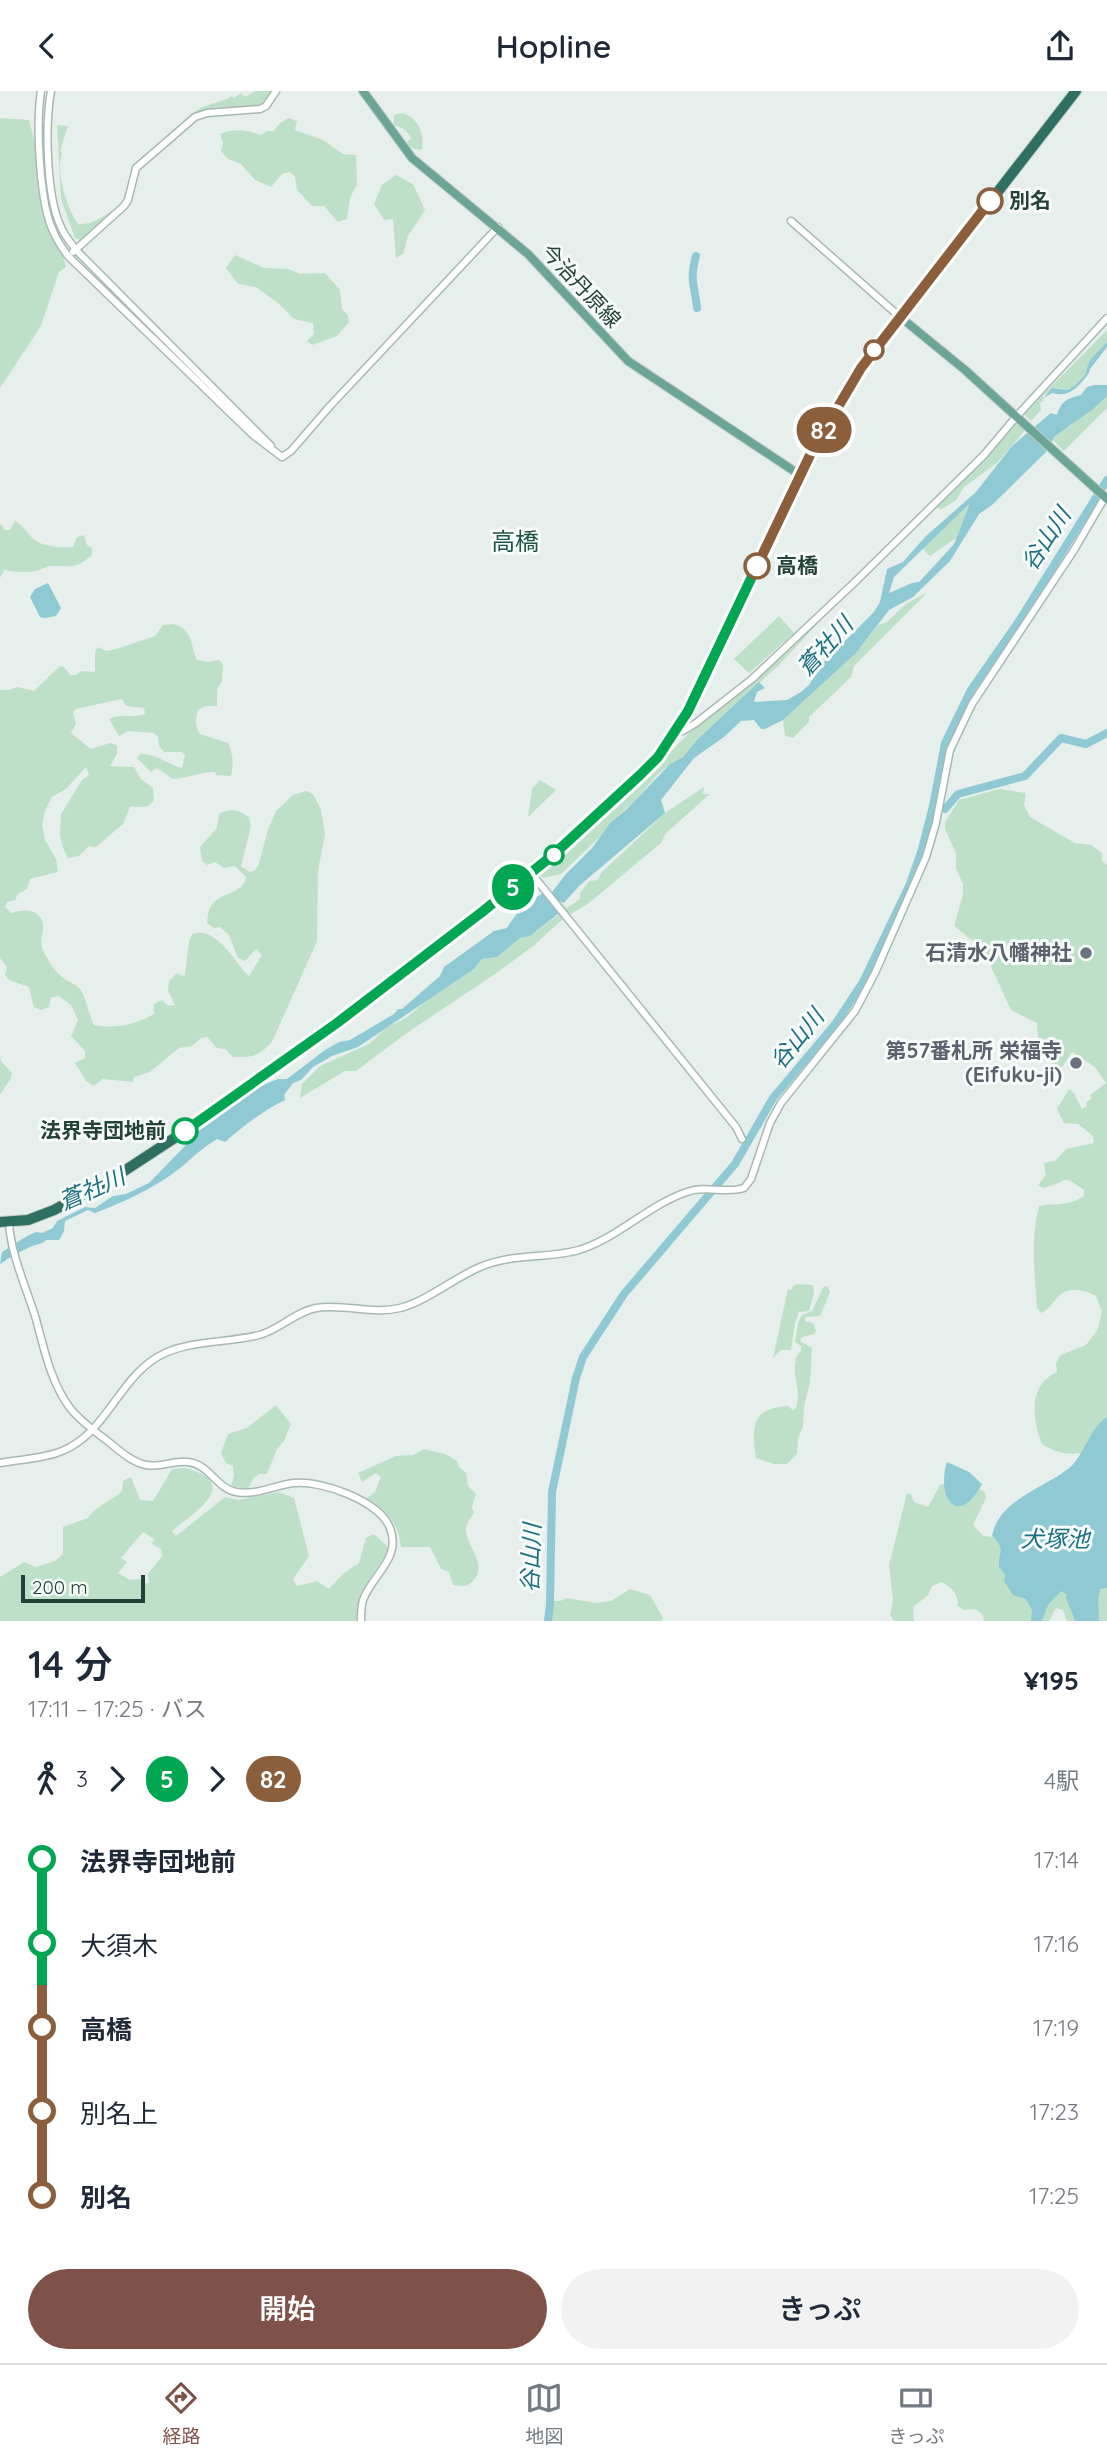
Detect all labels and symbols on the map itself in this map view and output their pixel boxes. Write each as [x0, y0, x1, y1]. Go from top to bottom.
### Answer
place label: 別名 [1009, 187, 1051, 213]
marker: 別名 [977, 188, 1003, 214]
street label: 今治丹原線 [536, 238, 627, 333]
unlabelled marker [864, 340, 884, 360]
line badge: 82 [792, 407, 856, 453]
water label: 谷山川 [1015, 499, 1078, 576]
district label: 高橋 [491, 526, 539, 556]
place label: 高橋 [776, 552, 818, 578]
marker: 高橋 [744, 553, 770, 579]
water label: 蒼社川 [791, 608, 860, 681]
unlabelled marker [544, 845, 564, 865]
line badge: 5 [490, 864, 536, 910]
place label: 石清水八幡神社 [925, 939, 1072, 965]
marker: 石清水八幡神社 [1078, 945, 1094, 961]
water label: 谷山川 [764, 1000, 831, 1075]
place label: 第57番札所 栄福寺 (Eifuku-ji) [885, 1037, 1062, 1087]
marker: 第57番札所 栄福寺 (Eifuku-ji) [1068, 1055, 1084, 1071]
place label: 法界寺団地前 [40, 1117, 166, 1143]
marker: 法界寺団地前 [172, 1118, 198, 1144]
water label: 蒼社川 [54, 1160, 132, 1216]
water label: 谷山川 [515, 1520, 546, 1593]
water label: 犬塚池 [1021, 1524, 1092, 1553]
scale bar [21, 1572, 145, 1604]

